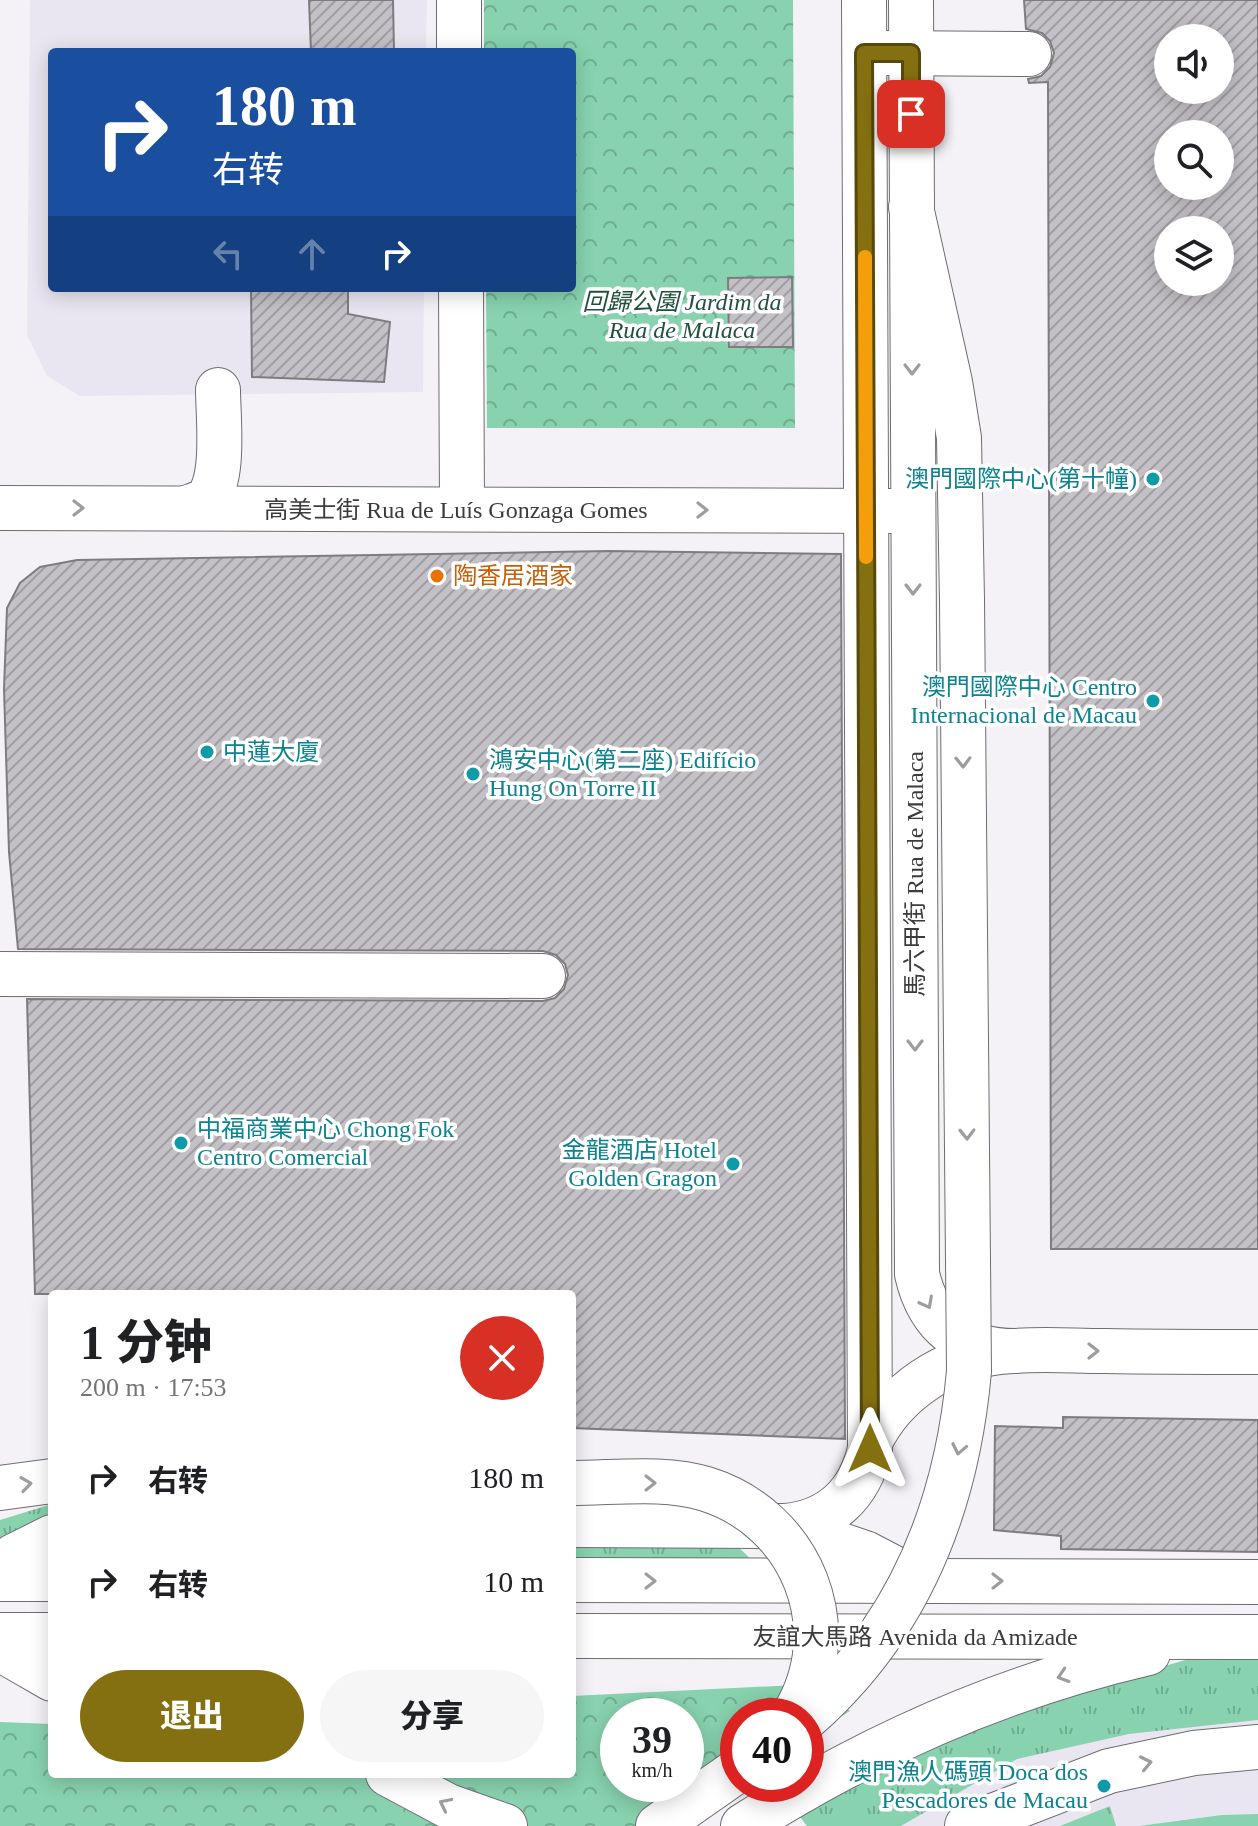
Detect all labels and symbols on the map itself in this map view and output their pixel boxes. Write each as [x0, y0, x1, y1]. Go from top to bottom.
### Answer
pin [877, 80, 945, 148]
park label: 回歸公園 Jardim da Rua de Malaca [582, 289, 782, 343]
one-way arrow [903, 363, 921, 376]
place label: 澳門國際中心(第十幢) [905, 466, 1137, 492]
marker: 澳門國際中心(第十幢) [1144, 470, 1162, 488]
street label: 高美士街 Rua de Luís Gonzaga Gomes [264, 497, 648, 523]
one-way arrow [72, 499, 85, 517]
one-way arrow [696, 501, 709, 519]
place label: 陶香居酒家 [453, 563, 573, 589]
marker: 陶香居酒家 [428, 567, 446, 585]
one-way arrow [904, 583, 922, 596]
place label: 澳門國際中心 Centro Internacional de Macau [910, 674, 1137, 728]
marker: 澳門國際中心 Centro Internacional de Macau [1144, 692, 1162, 710]
place label: 中蓮大廈 [223, 739, 319, 765]
marker: 中蓮大廈 [198, 743, 216, 761]
place label: 鴻安中心(第二座) Edifício Hung On Torre II [489, 747, 756, 801]
street label: 馬六甲街 Rua de Malaca [902, 751, 928, 997]
one-way arrow [954, 756, 972, 769]
marker: 鴻安中心(第二座) Edifício Hung On Torre II [464, 765, 482, 783]
one-way arrow [907, 1039, 924, 1052]
place label: 中福商業中心 Chong Fok Centro Comercial [197, 1116, 454, 1170]
one-way arrow [958, 1128, 976, 1141]
marker: 中福商業中心 Chong Fok Centro Comercial [172, 1134, 190, 1152]
place label: 金龍酒店 Hotel Golden Gragon [562, 1137, 717, 1191]
marker: 金龍酒店 Hotel Golden Gragon [724, 1155, 742, 1173]
one-way arrow [918, 1294, 933, 1309]
one-way arrow [1087, 1343, 1100, 1360]
position arrow [828, 1407, 912, 1491]
one-way arrow [952, 1442, 969, 1455]
one-way arrow [644, 1474, 657, 1492]
one-way arrow [19, 1477, 33, 1494]
one-way arrow [644, 1572, 657, 1590]
one-way arrow [991, 1572, 1004, 1590]
street label: 友誼大馬路 Avenida da Amizade [752, 1624, 1078, 1650]
one-way arrow [1057, 1667, 1071, 1683]
speed limit sign: 40 [720, 1698, 824, 1802]
one-way arrow [1140, 1756, 1153, 1773]
place label: 澳門漁人碼頭 Doca dos Pescadores de Macau [848, 1759, 1088, 1813]
marker: 澳門漁人碼頭 Doca dos Pescadores de Macau [1095, 1777, 1113, 1795]
one-way arrow [439, 1798, 454, 1813]

